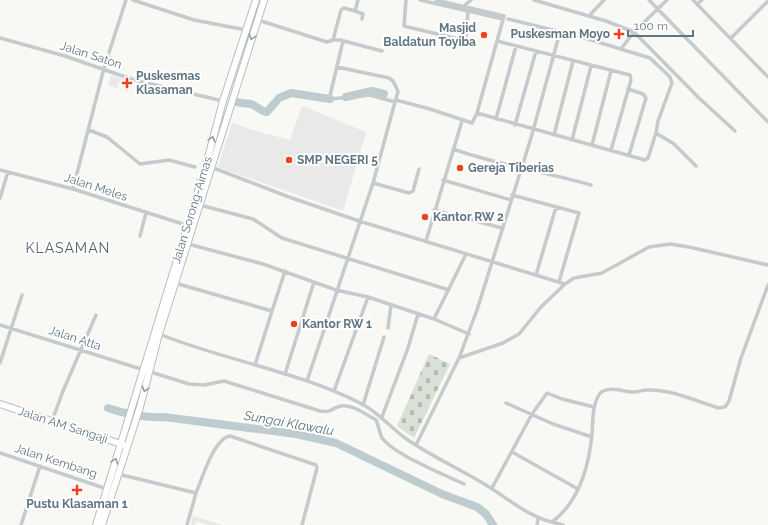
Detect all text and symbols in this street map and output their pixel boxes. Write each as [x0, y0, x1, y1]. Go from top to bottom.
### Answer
scale bar [628, 12, 693, 38]
text: 100 m [634, 19, 668, 33]
place label: Masjid Baldatun Toyiba [383, 21, 476, 49]
place label: Puskesman Moyo [511, 27, 610, 41]
marker: Puskesman Moyo [613, 28, 625, 40]
marker: Masjid Baldatun Toyiba [479, 30, 489, 40]
one-way arrow [249, 33, 257, 40]
street label: Jalan Saton [58, 38, 124, 72]
place label: Puskesmas Klasaman [136, 69, 200, 97]
marker: Puskesmas Klasaman [121, 77, 133, 89]
one-way arrow [208, 136, 216, 143]
place label: SMP NEGERI 5 [297, 153, 378, 167]
street label: Jalan Sorong-Aimas [169, 155, 215, 265]
marker: SMP NEGERI 5 [284, 155, 294, 165]
place label: Gereja Tiberias [468, 161, 554, 175]
marker: Gereja Tiberias [455, 163, 465, 173]
street label: Jalan Meles [63, 170, 130, 204]
place label: Kantor RW 2 [433, 210, 504, 224]
marker: Kantor RW 2 [420, 212, 430, 222]
district label: KLASAMAN [26, 240, 110, 256]
place label: Kantor RW 1 [302, 317, 372, 331]
marker: Kantor RW 1 [289, 319, 299, 329]
street label: Jalan Atta [47, 323, 103, 353]
one-way arrow [141, 385, 150, 392]
street label: Jalan AM Sangaji [16, 404, 110, 446]
water label: Sungai Klawalu [242, 408, 335, 438]
street label: Jalan Kembang [13, 441, 99, 481]
one-way arrow [110, 457, 119, 464]
marker: Pustu Klasaman 1 [71, 484, 83, 496]
place label: Pustu Klasaman 1 [26, 497, 128, 511]

